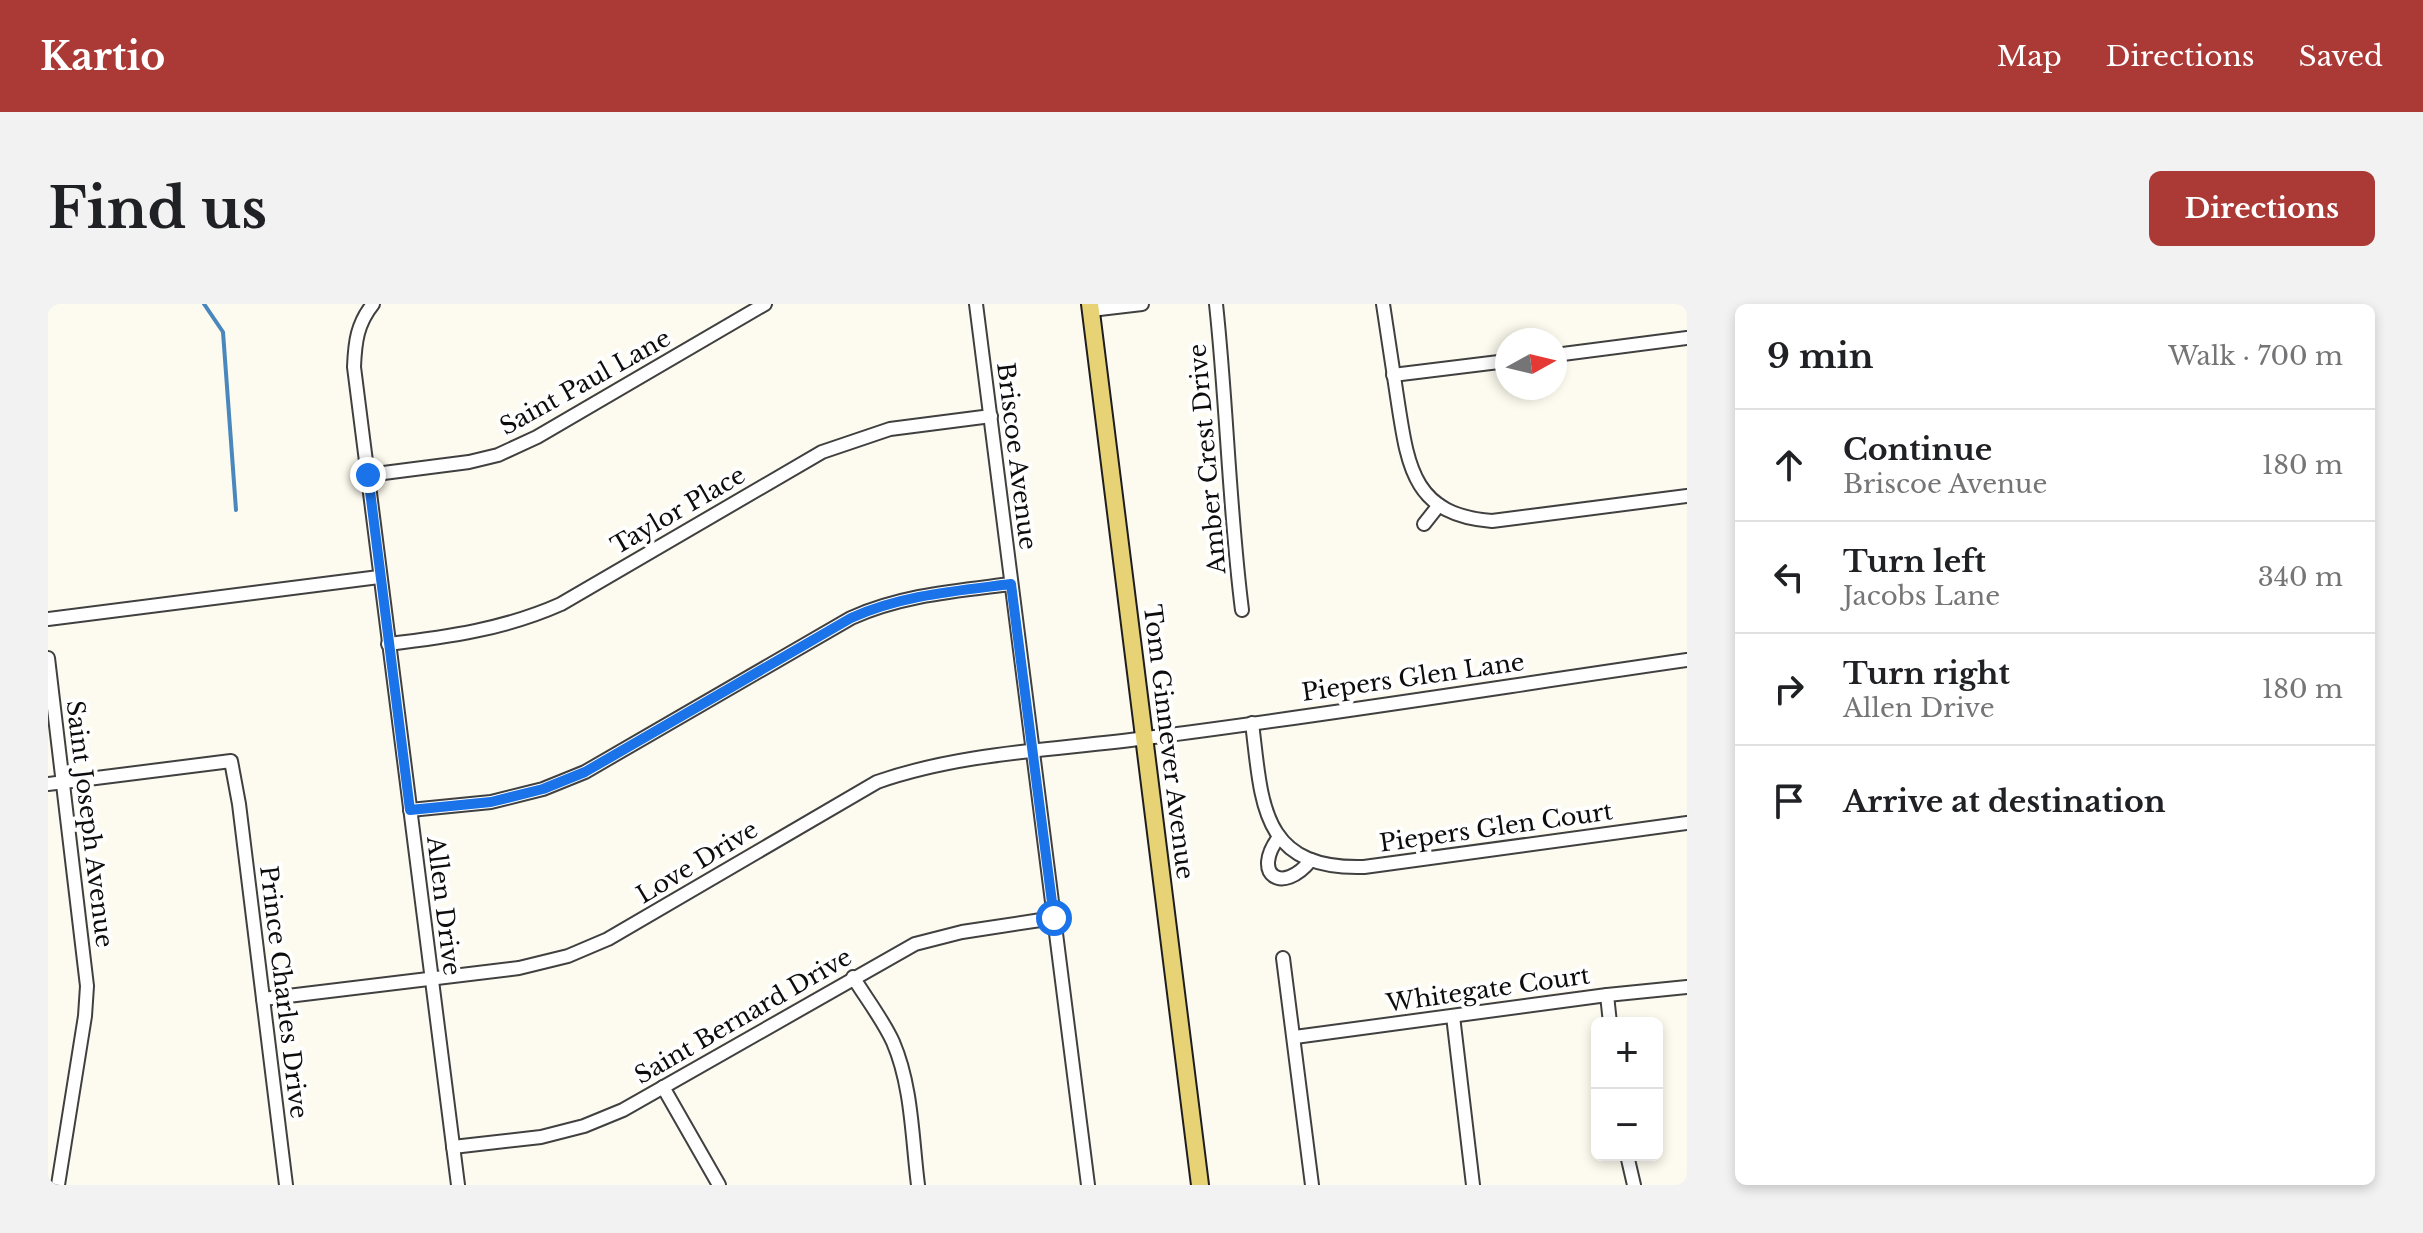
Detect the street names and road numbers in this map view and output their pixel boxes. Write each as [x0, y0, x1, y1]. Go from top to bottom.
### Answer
street label: Saint Paul Lane [495, 323, 675, 441]
street label: Amber Crest Drive [1182, 343, 1232, 576]
street label: Briscoe Avenue [991, 361, 1043, 551]
street label: Taylor Place [606, 460, 750, 560]
street label: Tom Ginnever Avenue [1138, 603, 1200, 881]
street label: Piepers Glen Lane [1300, 647, 1526, 707]
street label: Saint Joseph Avenue [60, 699, 120, 949]
street label: Piepers Glen Court [1378, 796, 1614, 858]
street label: Love Drive [631, 815, 763, 909]
street label: Allen Drive [421, 834, 467, 977]
street label: Prince Charles Drive [254, 864, 314, 1120]
street label: Saint Bernard Drive [629, 942, 857, 1090]
street label: Whitegate Court [1383, 960, 1592, 1018]

